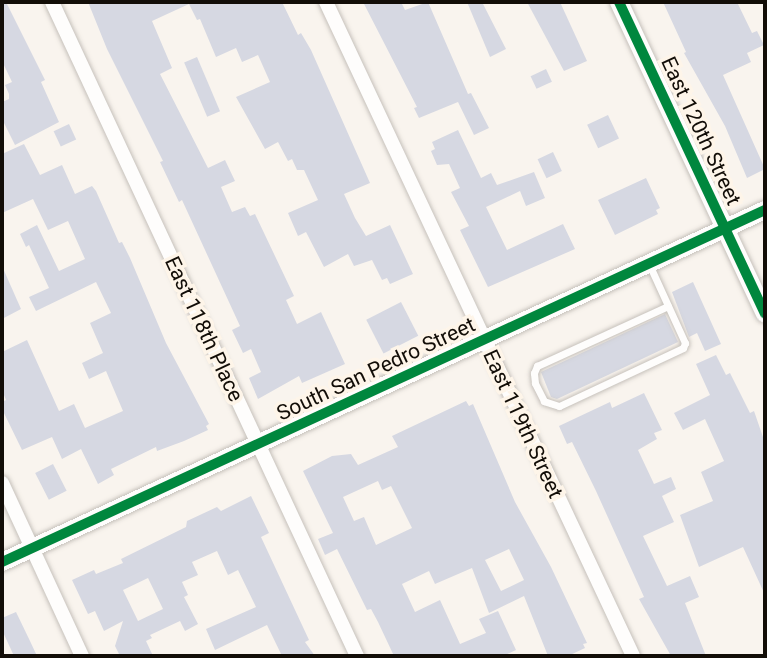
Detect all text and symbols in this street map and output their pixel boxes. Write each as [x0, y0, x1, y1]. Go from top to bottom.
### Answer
street label: East 120th Street [656, 53, 746, 209]
street label: East 118th Place [159, 252, 249, 406]
street label: South San Pedro Street [273, 312, 479, 426]
street label: East 119th Street [478, 346, 568, 502]

